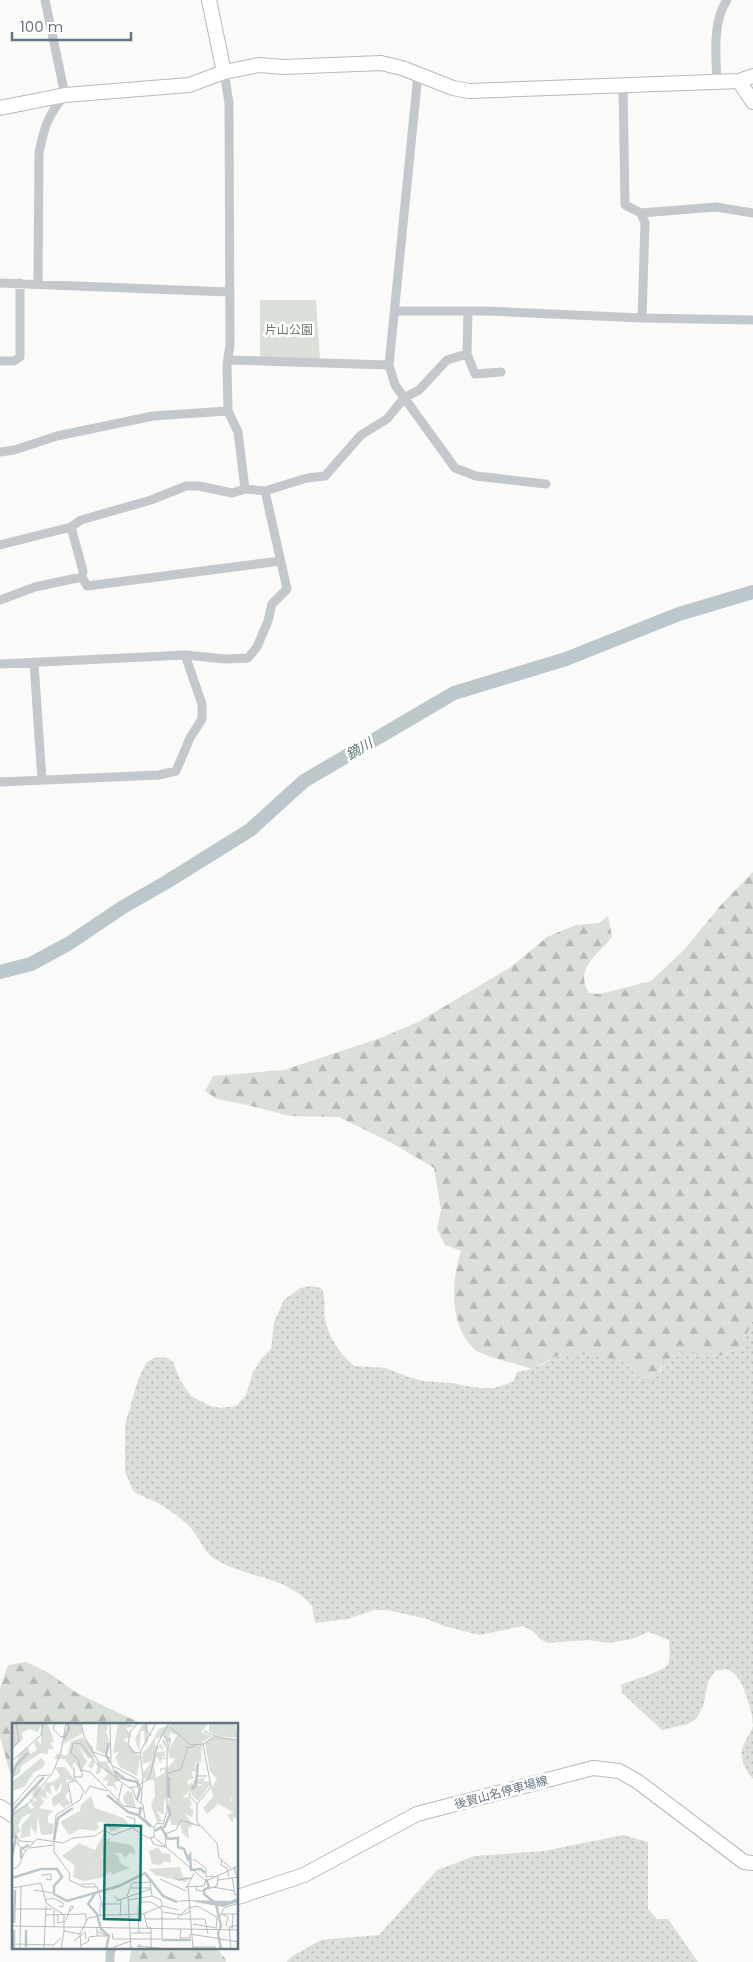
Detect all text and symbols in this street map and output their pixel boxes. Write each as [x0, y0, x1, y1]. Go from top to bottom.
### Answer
scale bar [12, 10, 131, 42]
text: 100 m [20, 16, 63, 37]
park label: 片山公園 [265, 321, 313, 338]
water label: 鏑川 [342, 732, 378, 765]
inset map [12, 1723, 239, 1950]
street label: 後賀山名停車場線 [452, 1771, 550, 1813]

